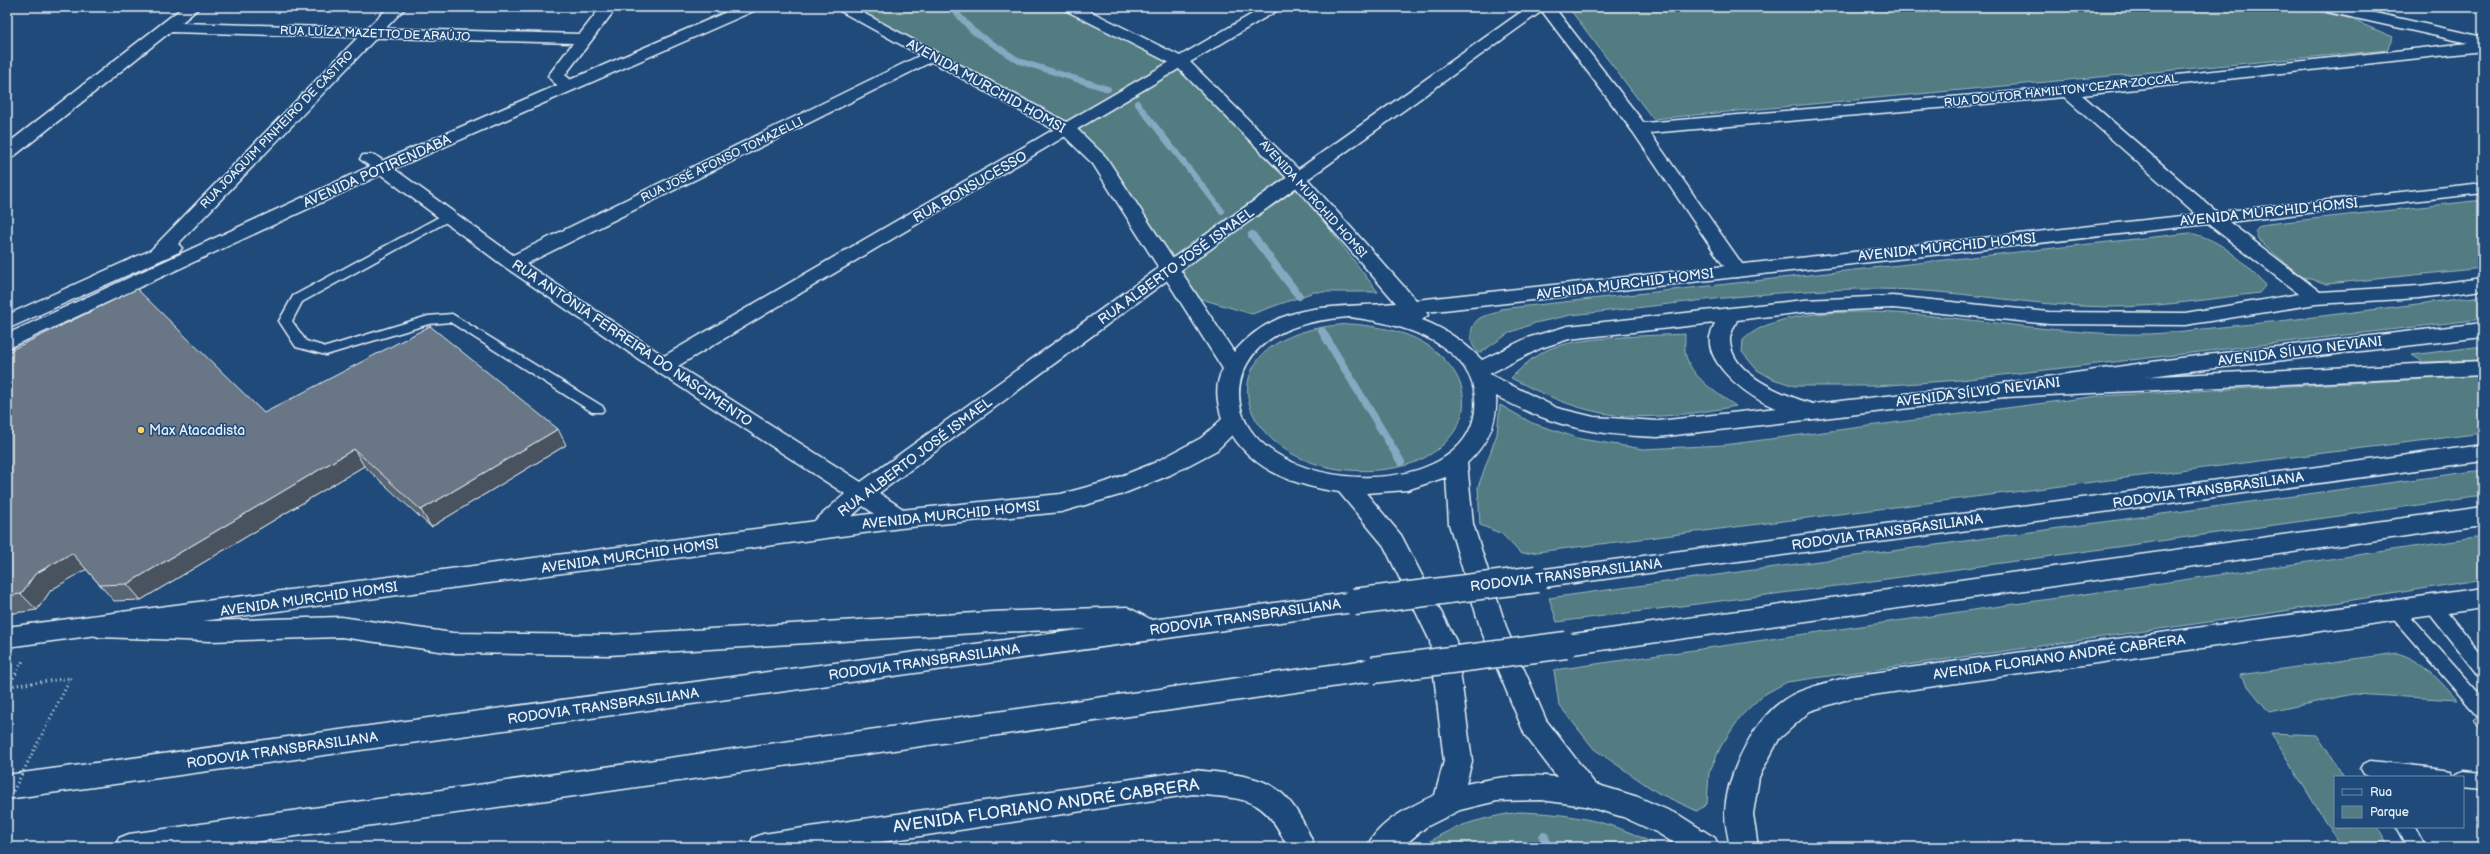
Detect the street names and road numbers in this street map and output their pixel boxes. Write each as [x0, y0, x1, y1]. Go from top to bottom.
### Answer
street label: RUA LUÍZA MAZETTO DE ARAÚJO [280, 21, 471, 45]
street label: AVENIDA MURCHID HOMSI [904, 35, 1068, 137]
street label: RUA JOAQUIM PINHEIRO DE CASTRO [197, 48, 357, 212]
street label: RUA DOUTOR HAMILTON CEZAR ZOCCAL [1943, 71, 2179, 111]
street label: RUA JOSÉ AFONSO TOMAZELLI [638, 113, 806, 206]
street label: AVENIDA POTIRENDABA [300, 131, 454, 211]
street label: AVENIDA MURCHID HOMSI [1256, 137, 1370, 261]
street label: RUA BONSUCESSO [910, 147, 1030, 226]
street label: AVENIDA MURCHID HOMSI [2179, 194, 2359, 230]
street label: RUA ALBERTO JOSÉ ISMAEL [1094, 203, 1257, 328]
street label: AVENIDA MURCHID HOMSI [1857, 229, 2037, 265]
street label: RUA ANTÔNIA FERREIRA DO NASCIMENTO [509, 255, 756, 430]
street label: AVENIDA MURCHID HOMSI [1535, 265, 1715, 303]
street label: AVENIDA SÍLVIO NEVIANI [2217, 332, 2383, 370]
street label: AVENIDA SÍLVIO NEVIANI [1895, 373, 2061, 411]
street label: RUA ALBERTO JOSÉ ISMAEL [834, 393, 995, 521]
street label: RODOVIA TRANSBRASILIANA [2111, 468, 2305, 512]
street label: AVENIDA MURCHID HOMSI [861, 497, 1041, 533]
street label: RODOVIA TRANSBRASILIANA [1790, 510, 1984, 554]
street label: AVENIDA MURCHID HOMSI [540, 535, 720, 577]
street label: RODOVIA TRANSBRASILIANA [1469, 555, 1663, 595]
street label: AVENIDA MURCHID HOMSI [219, 578, 399, 620]
street label: RODOVIA TRANSBRASILIANA [1148, 595, 1342, 639]
street label: AVENIDA FLORIANO ANDRÉ CABRERA [1932, 630, 2187, 683]
street label: RODOVIA TRANSBRASILIANA [827, 640, 1021, 684]
street label: RODOVIA TRANSBRASILIANA [506, 684, 700, 728]
street label: RODOVIA TRANSBRASILIANA [185, 728, 379, 772]
street label: AVENIDA FLORIANO ANDRÉ CABRERA [891, 774, 1201, 837]

